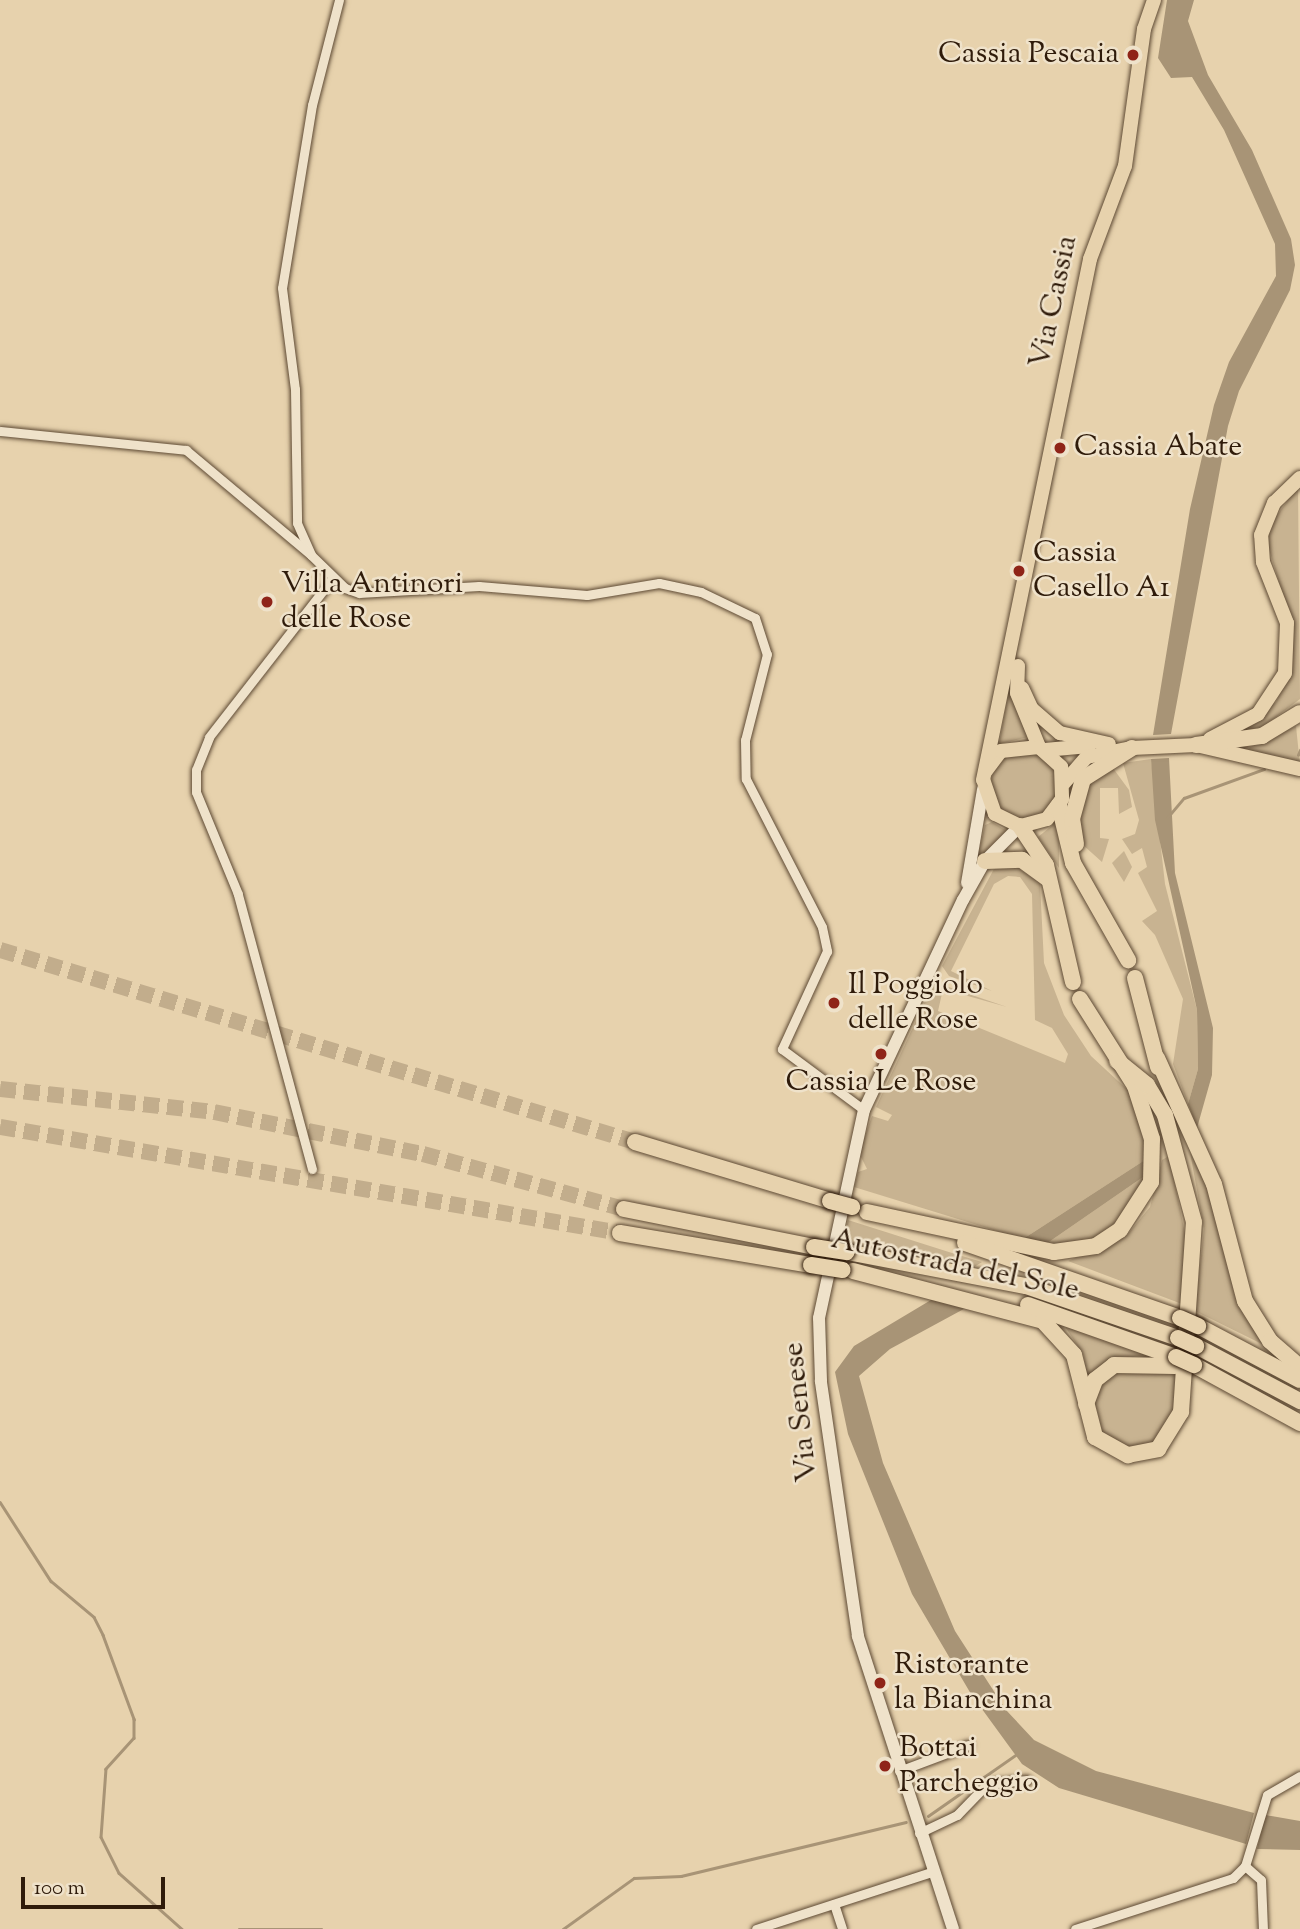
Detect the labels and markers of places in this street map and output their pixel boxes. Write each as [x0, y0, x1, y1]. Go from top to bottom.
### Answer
place label: Cassia Pescaia [938, 37, 1119, 73]
marker: Cassia Pescaia [1125, 47, 1141, 63]
place label: Cassia Abate [1074, 430, 1242, 466]
marker: Cassia Abate [1052, 440, 1068, 456]
place label: Cassia Casello A1 [1033, 536, 1170, 606]
marker: Cassia Casello A1 [1011, 563, 1027, 579]
place label: Villa Antinori delle Rose [281, 567, 463, 638]
marker: Villa Antinori delle Rose [259, 594, 275, 610]
place label: Il Poggiolo delle Rose [848, 968, 983, 1038]
marker: Il Poggiolo delle Rose [826, 995, 842, 1011]
marker: Cassia Le Rose [873, 1046, 889, 1062]
place label: Cassia Le Rose [785, 1065, 977, 1101]
place label: Ristorante la Bianchina [894, 1648, 1052, 1718]
marker: Ristorante la Bianchina [872, 1675, 888, 1691]
place label: Bottai Parcheggio [899, 1731, 1039, 1801]
marker: Bottai Parcheggio [877, 1758, 893, 1774]

